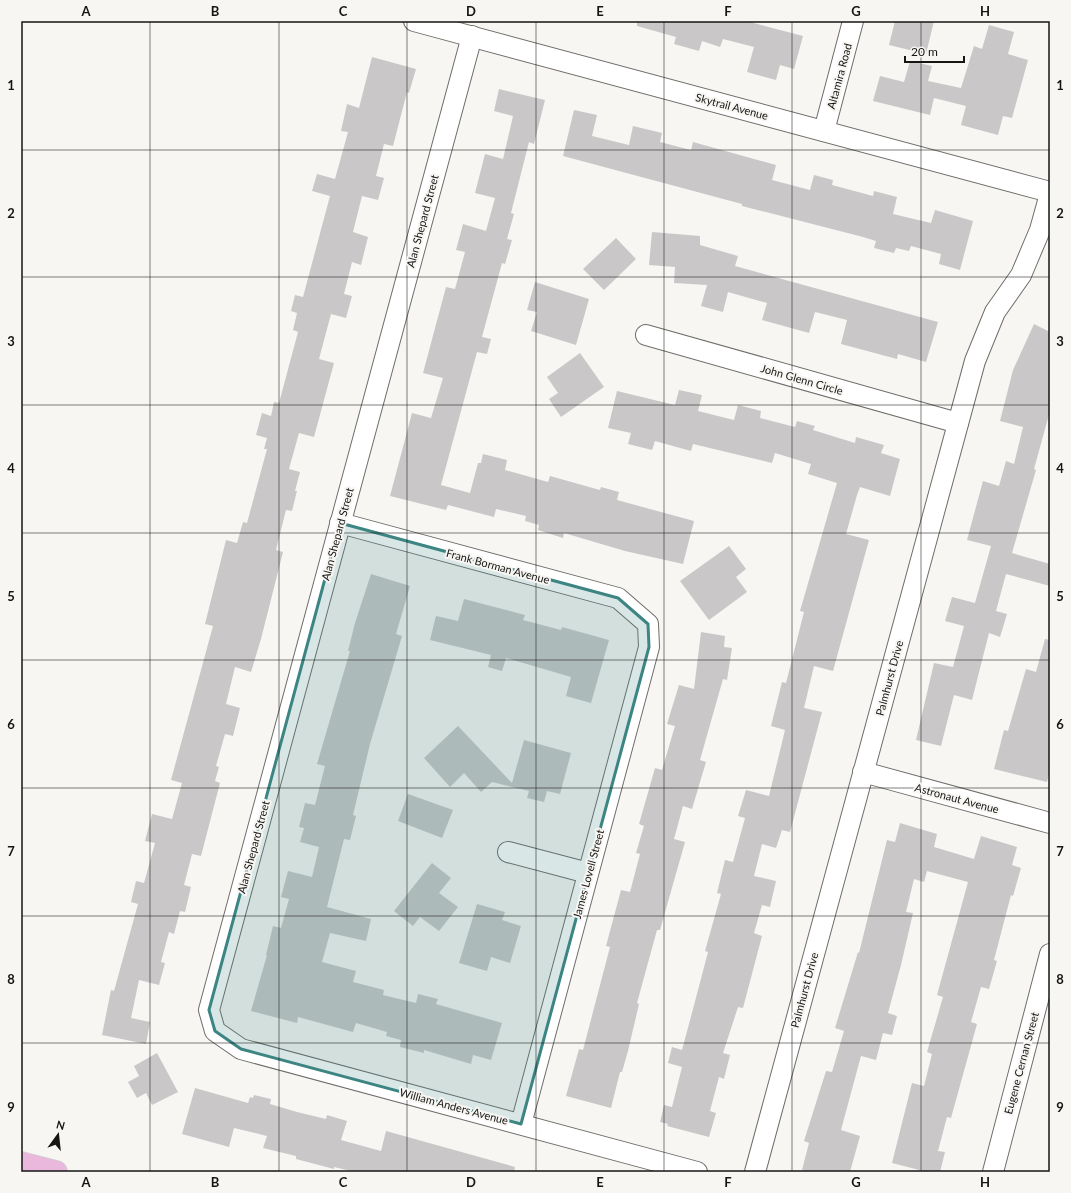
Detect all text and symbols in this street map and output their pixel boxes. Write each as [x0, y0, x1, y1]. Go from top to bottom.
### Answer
text: A [80, 3, 91, 19]
text: B [211, 3, 220, 19]
text: C [339, 3, 348, 19]
text: D [466, 3, 476, 19]
text: E [596, 3, 604, 19]
text: F [724, 3, 732, 19]
text: G [851, 3, 861, 19]
text: H [980, 3, 990, 19]
scale bar [905, 38, 964, 64]
street label: Altamira Road [824, 42, 854, 110]
text: 20 m [911, 44, 938, 59]
text: 1 [7, 77, 15, 93]
text: 1 [1056, 77, 1064, 93]
street label: Skytrail Avenue [694, 90, 770, 122]
street label: Alan Shepard Street [403, 173, 441, 269]
text: 2 [7, 205, 15, 221]
text: 2 [1056, 205, 1064, 221]
text: 3 [7, 333, 15, 349]
text: 3 [1056, 333, 1064, 349]
street label: John Glenn Circle [760, 361, 845, 397]
text: 4 [7, 460, 15, 476]
text: 4 [1056, 460, 1064, 476]
street label: Alan Shepard Street [318, 486, 356, 582]
street label: Frank Borman Avenue [445, 546, 551, 586]
text: 5 [7, 588, 15, 604]
text: 5 [1056, 588, 1064, 604]
street label: Palmhurst Drive [873, 639, 905, 717]
text: 6 [7, 716, 15, 732]
text: 6 [1056, 716, 1064, 732]
street label: Astronaut Avenue [913, 780, 1001, 816]
street label: Alan Shepard Street [234, 799, 272, 895]
street label: James Lovell Street [570, 828, 606, 920]
text: 7 [7, 843, 15, 859]
text: 7 [1056, 843, 1064, 859]
street label: Palmhurst Drive [788, 951, 820, 1029]
text: 8 [7, 971, 15, 987]
text: 8 [1056, 971, 1064, 987]
street label: Eugene Cernan Street [1001, 1011, 1041, 1115]
street label: William Anders Avenue [398, 1085, 510, 1127]
text: 9 [7, 1099, 15, 1115]
text: 9 [1056, 1099, 1064, 1115]
north arrow [38, 1115, 78, 1155]
text: N [55, 1117, 66, 1132]
text: A [80, 1174, 91, 1190]
text: B [211, 1174, 220, 1190]
text: C [339, 1174, 348, 1190]
text: D [466, 1174, 476, 1190]
text: E [596, 1174, 604, 1190]
text: F [724, 1174, 732, 1190]
text: G [851, 1174, 861, 1190]
text: H [980, 1174, 990, 1190]

